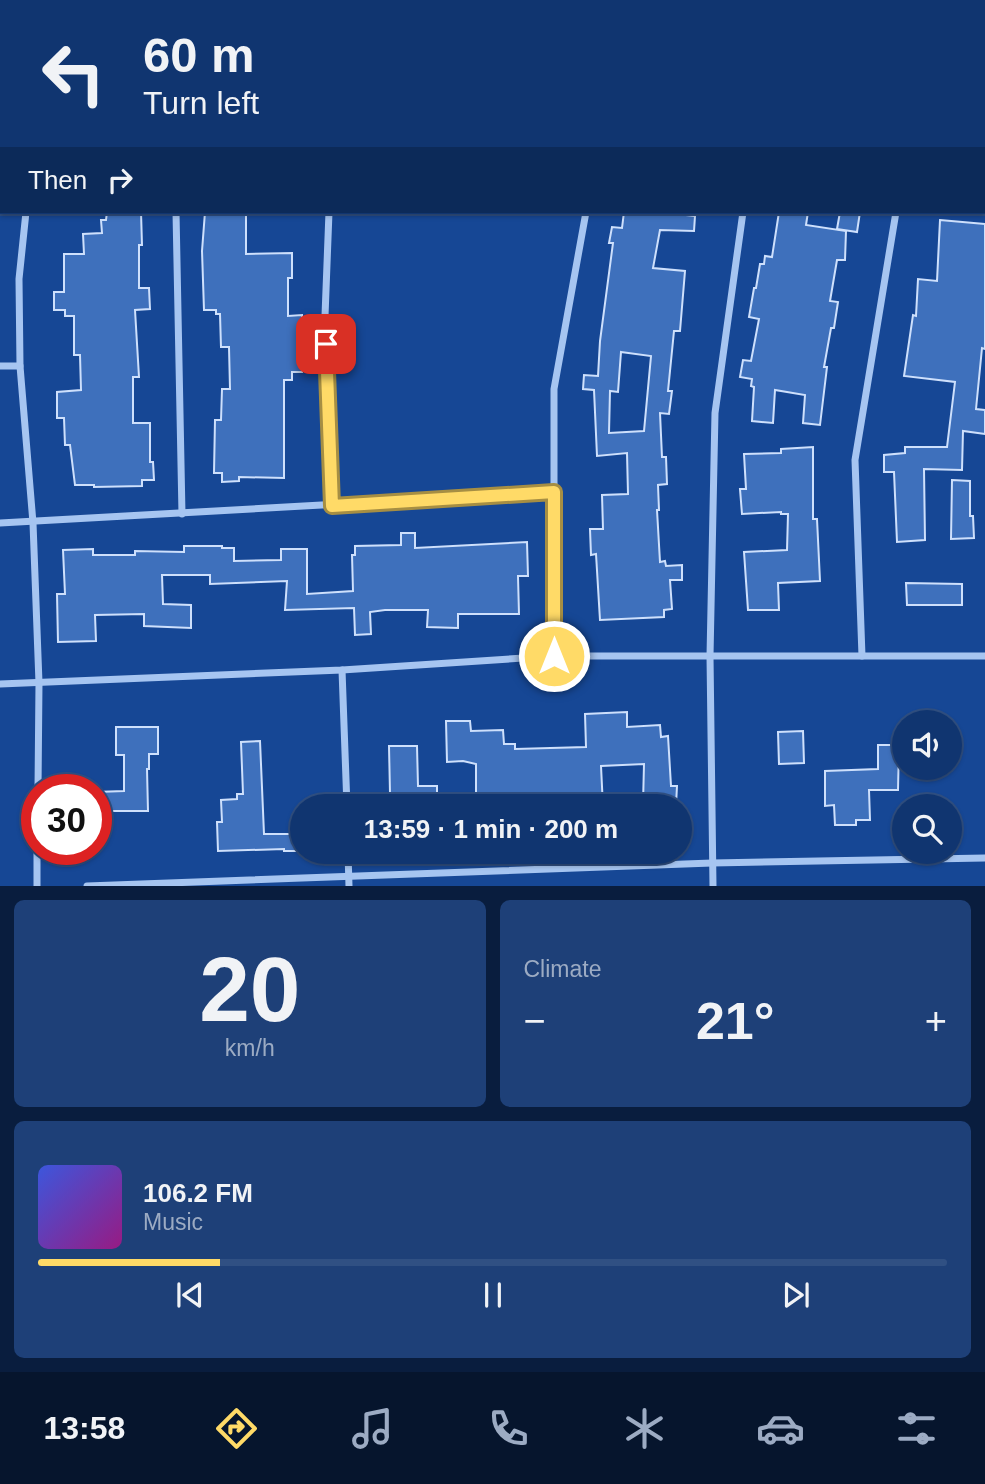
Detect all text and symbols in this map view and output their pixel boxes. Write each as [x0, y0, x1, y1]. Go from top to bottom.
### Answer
icon: left [28, 28, 119, 119]
text: 60 m [143, 28, 255, 82]
text: Turn left [143, 85, 259, 121]
icon: right [101, 161, 139, 199]
text: Then [28, 165, 87, 195]
pin [296, 314, 356, 374]
icon: arrive [307, 325, 345, 363]
position arrow [517, 619, 591, 693]
map controls [892, 710, 962, 864]
button: sound [892, 710, 962, 780]
speed limit sign: 30 [21, 774, 112, 865]
button: search [892, 794, 962, 864]
text: 13:59 · 1 min · 200 m [364, 814, 618, 844]
text: 20 [199, 939, 300, 1040]
text: Climate [524, 956, 601, 982]
text: 21° [696, 992, 775, 1050]
text: − [524, 1000, 546, 1042]
text: + [925, 1000, 947, 1042]
text: km/h [225, 1035, 275, 1061]
text: 106.2 FM [143, 1178, 253, 1208]
text: Music [143, 1209, 203, 1235]
icon: previous [171, 1276, 209, 1314]
icon: pause [474, 1276, 512, 1314]
icon: next [777, 1276, 815, 1314]
icon: directions [212, 1404, 261, 1453]
icon: music [348, 1404, 397, 1453]
icon: phone [484, 1404, 533, 1453]
icon: climate [620, 1404, 669, 1453]
icon: car [756, 1404, 805, 1453]
icon: filters [892, 1404, 941, 1453]
text: 13:58 [44, 1410, 125, 1446]

